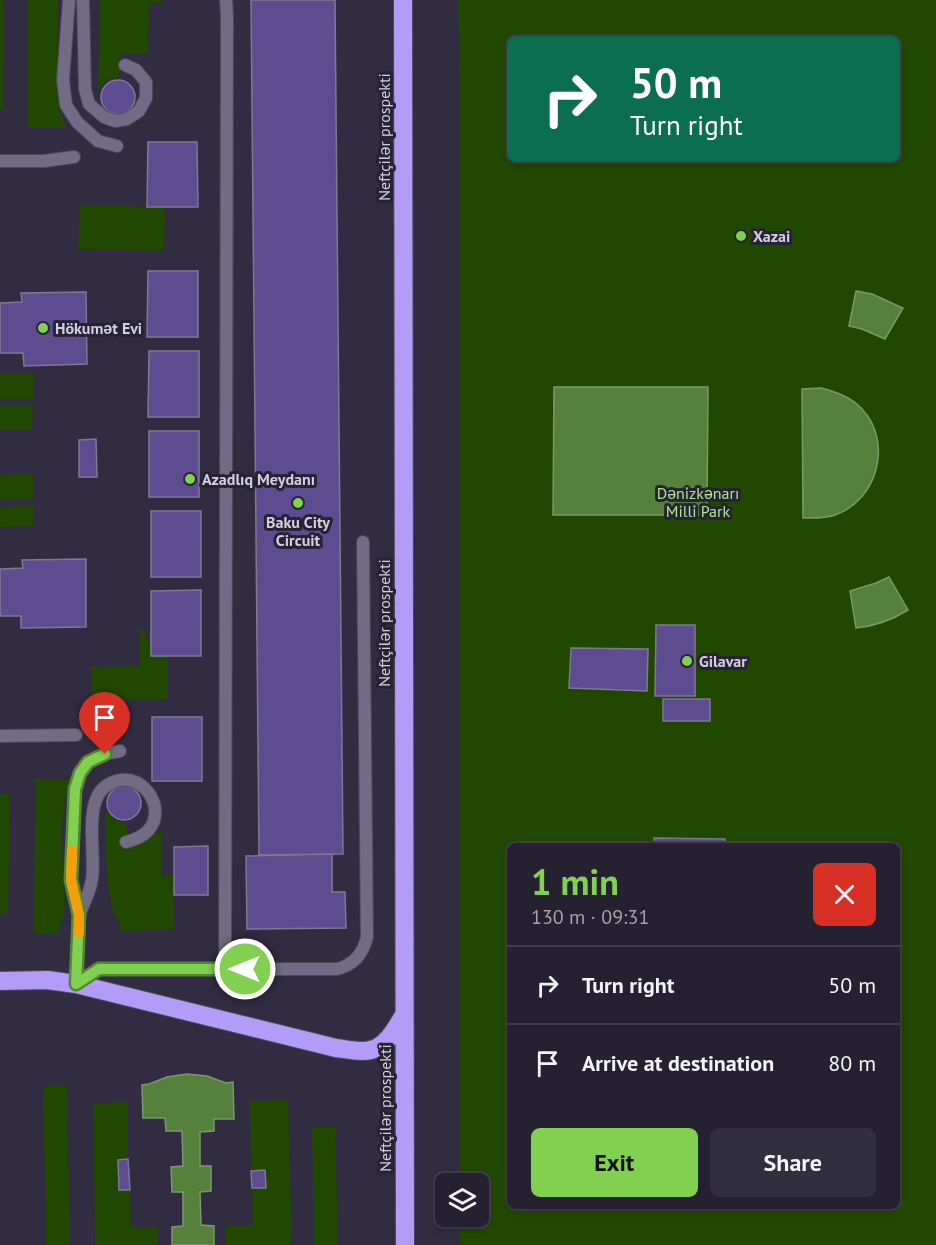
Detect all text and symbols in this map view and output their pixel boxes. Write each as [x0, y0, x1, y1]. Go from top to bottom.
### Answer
text: 50 m [630, 55, 722, 110]
icon: right [531, 60, 609, 138]
street label: Neftçilər prospekti [374, 73, 394, 201]
text: Turn right [630, 108, 743, 142]
place label: Xazai [753, 226, 790, 246]
marker: Xazai [734, 229, 748, 243]
place label: Hökumət Evi [55, 318, 142, 338]
marker: Hökumət Evi [36, 321, 50, 335]
place label: Azadlıq Meydanı [202, 469, 315, 489]
marker: Azadlıq Meydanı [183, 472, 197, 486]
park label: Dənizkənarı Milli Park [657, 483, 739, 521]
marker: Baku City Circuit [291, 496, 305, 510]
place label: Baku City Circuit [266, 512, 330, 550]
street label: Neftçilər prospekti [374, 559, 394, 687]
place label: Gilavar [699, 651, 747, 671]
marker: Gilavar [680, 654, 694, 668]
pin [79, 692, 130, 754]
icon: arrive [88, 701, 121, 734]
text: 1 min [531, 858, 619, 905]
button: close [813, 863, 876, 926]
text: 130 m · 09:31 [531, 904, 649, 930]
position arrow [213, 937, 277, 1001]
icon: right [531, 969, 564, 1002]
text: Turn right [582, 971, 674, 999]
text: 50 m [828, 971, 876, 999]
street label: Neftçilər prospekti [375, 1044, 395, 1172]
icon: arrive [531, 1047, 564, 1080]
text: Arrive at destination [582, 1049, 774, 1077]
text: 80 m [828, 1049, 876, 1077]
button: Exit [531, 1128, 698, 1197]
button: Share [710, 1128, 876, 1197]
map controls [435, 1173, 489, 1227]
button: layers [435, 1173, 489, 1227]

